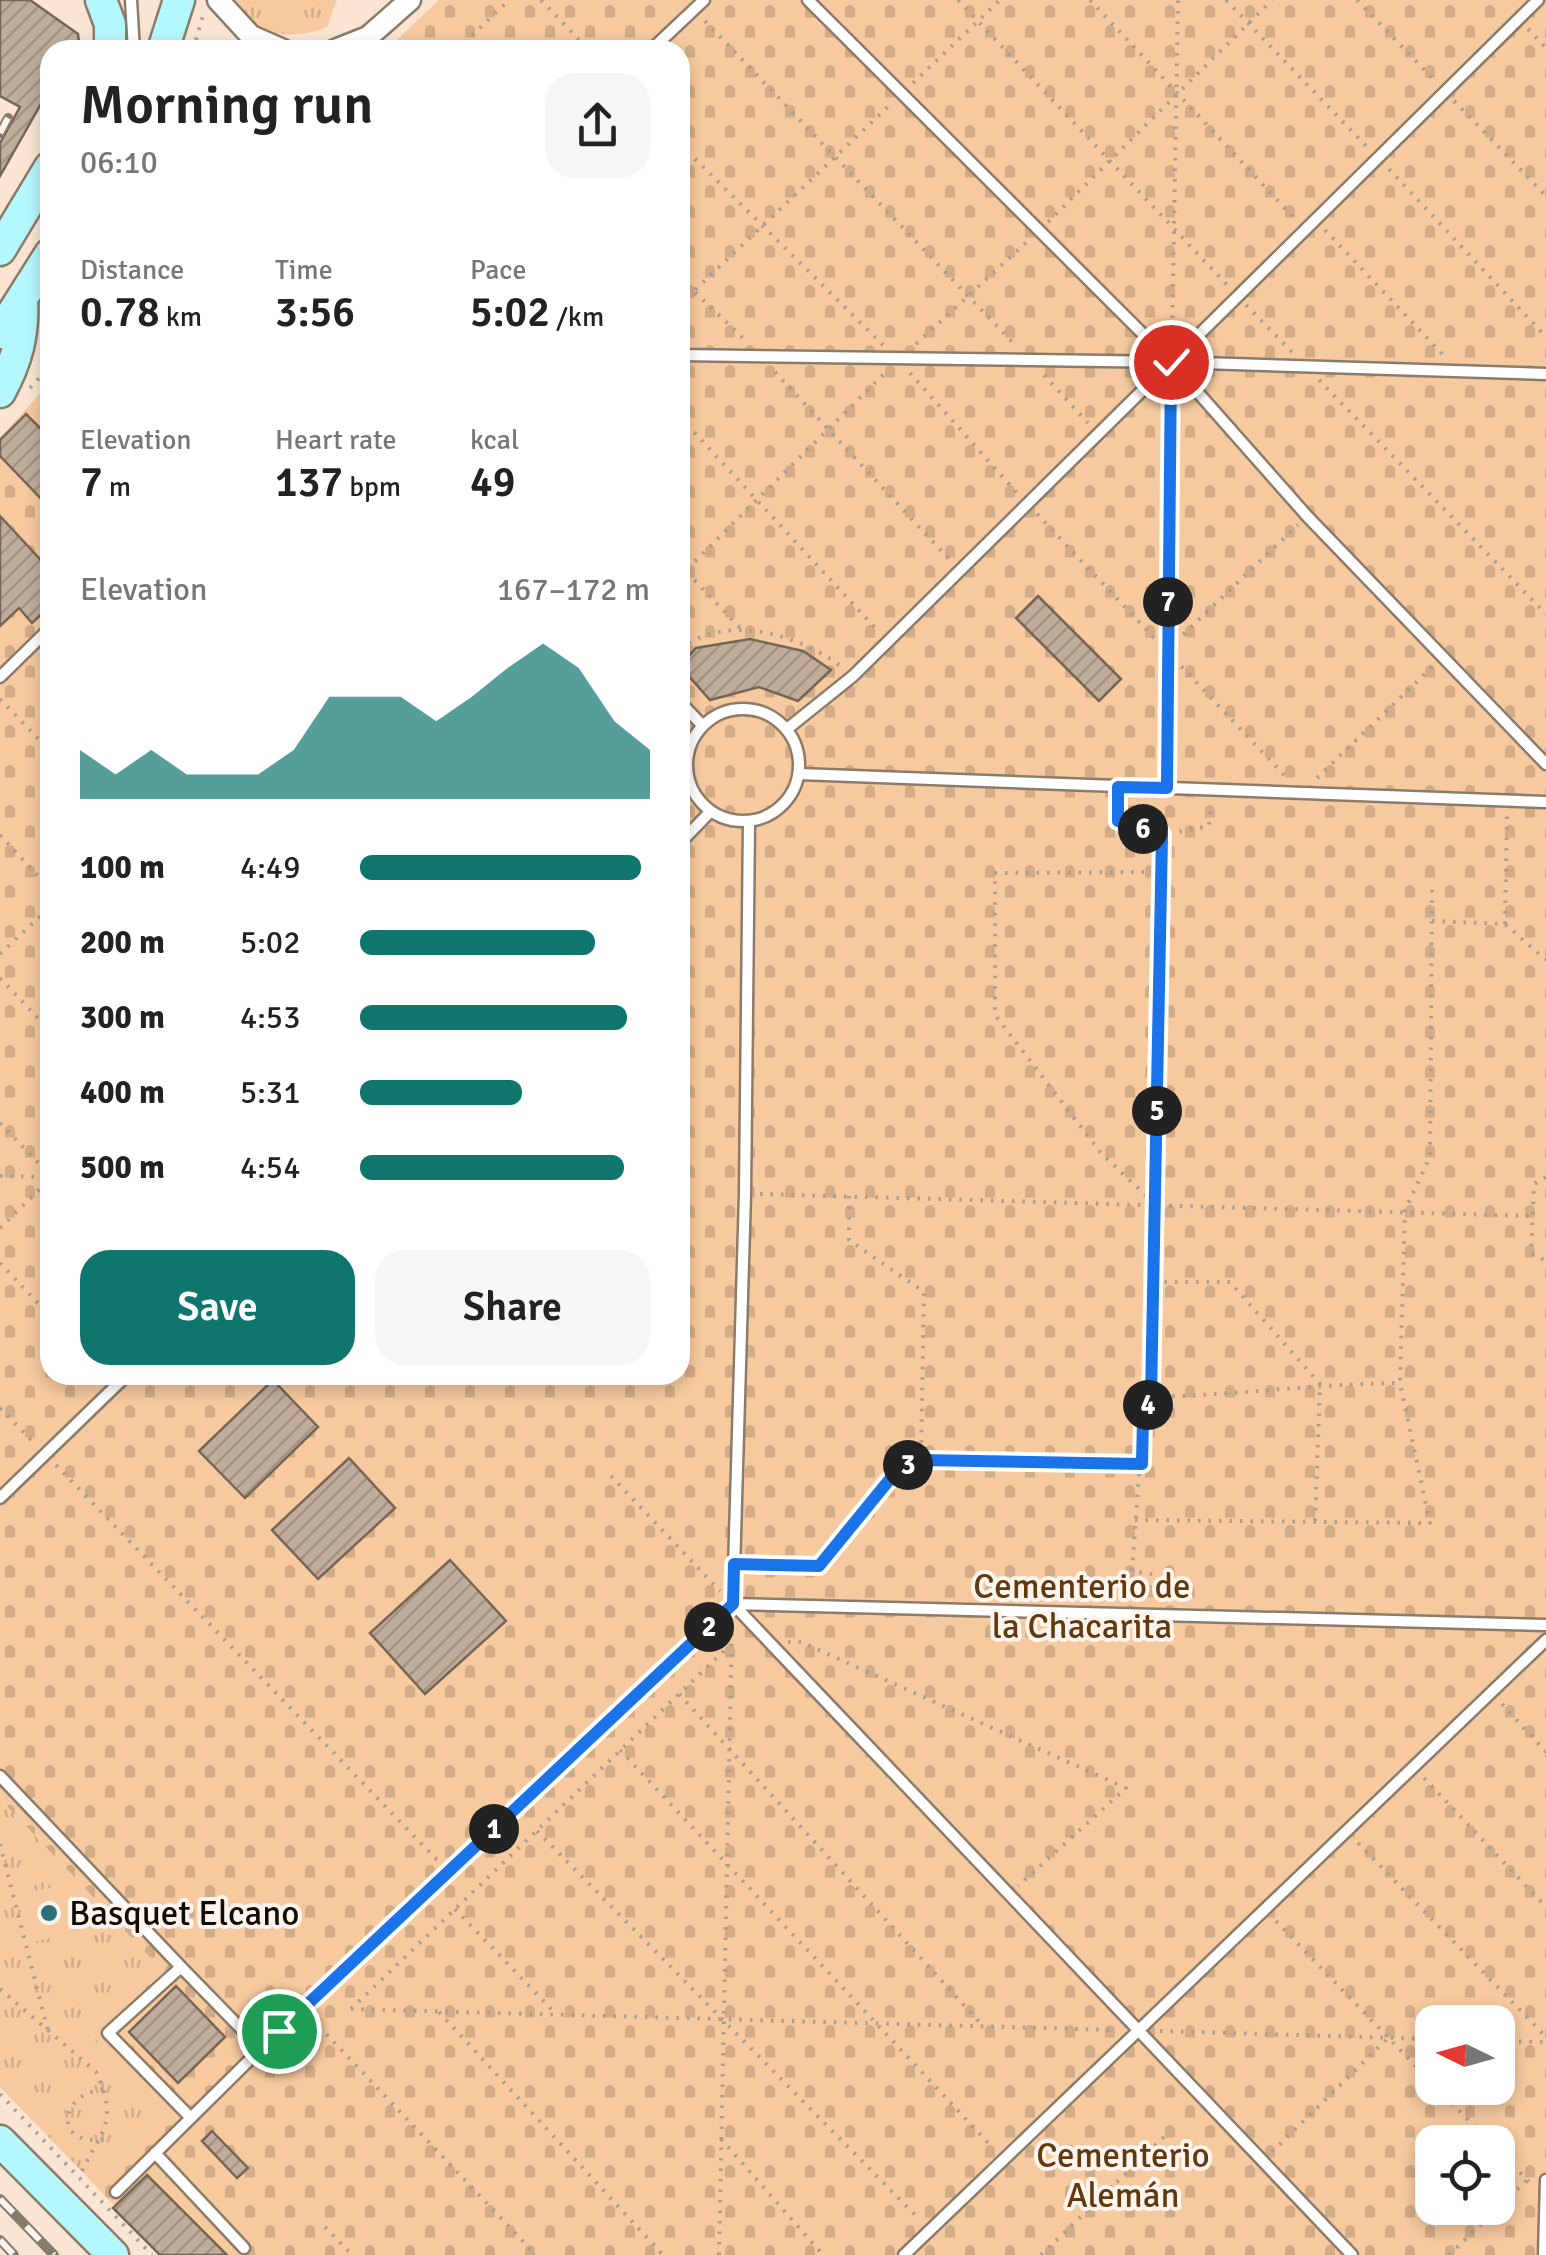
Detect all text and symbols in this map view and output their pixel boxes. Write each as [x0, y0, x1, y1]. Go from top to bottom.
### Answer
text: Morning run [80, 71, 373, 139]
button: share [545, 73, 650, 178]
text: 06:10 [80, 143, 158, 182]
text: Distance [80, 253, 184, 287]
text: Time [275, 253, 333, 287]
text: Pace [470, 253, 526, 287]
text: 0.78 [80, 287, 160, 338]
text: 3:56 [275, 287, 355, 338]
text: 5:02 [470, 287, 550, 338]
text: km [160, 300, 202, 334]
text: /km [550, 300, 604, 334]
pin [1129, 320, 1214, 405]
icon: check [1144, 335, 1199, 390]
text: Elevation [80, 423, 192, 457]
text: Heart rate [275, 423, 397, 457]
text: kcal [470, 423, 519, 457]
text: 7 [80, 457, 103, 508]
text: 137 [275, 457, 343, 508]
text: 49 [470, 457, 515, 508]
text: m [103, 470, 131, 504]
text: bpm [343, 470, 401, 504]
text: Elevation [80, 570, 207, 609]
text: 167–172 m [497, 570, 650, 609]
pin: 7 [1143, 577, 1193, 627]
text: 7 [1160, 585, 1176, 619]
pin: 6 [1118, 804, 1168, 854]
text: 6 [1135, 812, 1151, 846]
text: 100 m [80, 848, 165, 887]
text: 4:49 [240, 848, 300, 887]
text: 200 m [80, 923, 165, 962]
text: 5:02 [240, 923, 300, 962]
text: 300 m [80, 998, 165, 1037]
text: 4:53 [240, 998, 300, 1037]
text: 400 m [80, 1073, 165, 1112]
text: 5:31 [240, 1073, 300, 1112]
pin: 5 [1132, 1086, 1182, 1136]
text: 5 [1149, 1094, 1165, 1128]
text: 500 m [80, 1148, 165, 1187]
text: 4:54 [240, 1148, 300, 1187]
button: Save [80, 1250, 355, 1365]
button: Share [375, 1250, 650, 1365]
pin: 4 [1123, 1380, 1173, 1430]
text: 4 [1140, 1388, 1156, 1422]
pin: 3 [883, 1440, 933, 1490]
text: 3 [900, 1448, 916, 1482]
park label: Cementerio de la Chacarita [973, 1565, 1191, 1648]
pin: 2 [684, 1602, 734, 1652]
text: 2 [701, 1610, 717, 1644]
pin: 1 [469, 1804, 519, 1854]
text: 1 [486, 1812, 502, 1846]
place label: Basquet Elcano [69, 1892, 300, 1935]
marker: Basquet Elcano [38, 1902, 60, 1924]
pin [237, 1989, 322, 2074]
icon: arrive [252, 2004, 307, 2059]
north arrow [1415, 2005, 1515, 2105]
map controls [1415, 2005, 1515, 2225]
button: locate [1415, 2125, 1515, 2225]
park label: Cementerio Alemán [1036, 2134, 1210, 2217]

